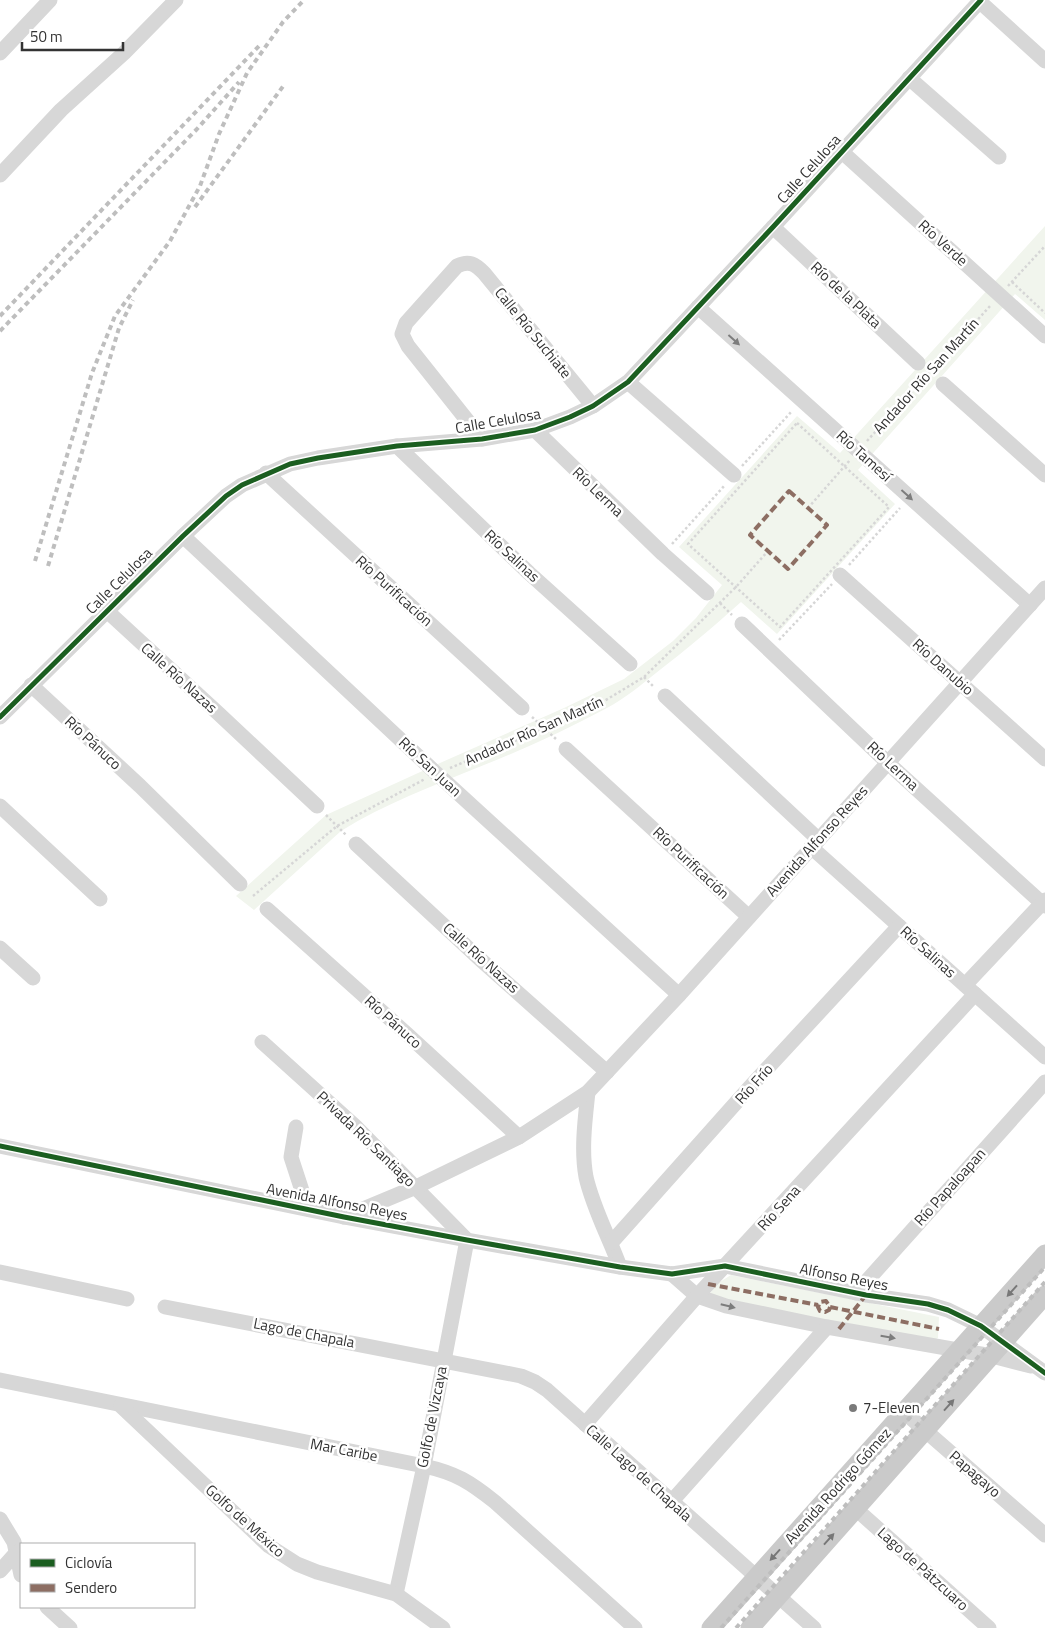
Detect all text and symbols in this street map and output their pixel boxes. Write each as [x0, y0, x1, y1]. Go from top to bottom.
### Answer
scale bar [22, 20, 124, 52]
text: 50 m [30, 25, 63, 48]
street label: Calle Celulosa [771, 129, 846, 208]
street label: Río Verde [913, 214, 973, 271]
street label: Río de la Plata [806, 256, 887, 334]
street label: Calle Río Suchiate [489, 282, 577, 383]
street label: Andador Río San Martín [867, 312, 984, 439]
one-way arrow [727, 334, 739, 346]
street label: Calle Celulosa [453, 402, 543, 439]
street label: Río Tamesí [831, 424, 899, 488]
street label: Río Lerma [567, 461, 630, 522]
one-way arrow [901, 489, 913, 501]
street label: Río Salinas [479, 524, 545, 587]
street label: Calle Celulosa [80, 542, 158, 619]
street label: Río Purificación [351, 550, 438, 632]
street label: Río Danubio [907, 633, 979, 701]
street label: Calle Río Nazas [136, 637, 223, 718]
street label: Andador Río San Martín [461, 690, 607, 771]
street label: Río Pánuco [60, 710, 127, 775]
street label: Río San Juan [394, 731, 467, 802]
street label: Río Lerma [862, 736, 925, 796]
street label: Avenida Alfonso Reyes [760, 780, 873, 902]
street label: Río Purificación [648, 821, 735, 904]
street label: Calle Río Nazas [438, 917, 525, 998]
street label: Río Salinas [895, 920, 962, 983]
street label: Río Pánuco [359, 990, 427, 1054]
street label: Río Frío [729, 1058, 778, 1109]
street label: Privada Río Santiago [312, 1085, 421, 1192]
street label: Río Papaloapan [908, 1143, 991, 1231]
street label: Avenida Alfonso Reyes [265, 1177, 410, 1226]
street label: Río Sena [752, 1179, 806, 1236]
street label: Alfonso Reyes [798, 1257, 890, 1296]
one-way arrow [1007, 1284, 1018, 1297]
one-way arrow [721, 1302, 736, 1310]
street label: Lago de Chapala [252, 1311, 357, 1354]
one-way arrow [880, 1334, 896, 1342]
street label: Golfo de Vizcaya [410, 1364, 453, 1470]
place label: 7-Eleven [863, 1396, 920, 1419]
one-way arrow [943, 1399, 955, 1411]
marker: 7-Eleven [847, 1402, 859, 1414]
street label: Calle Lago de Chapala [581, 1419, 698, 1527]
street label: Avenida Rodrigo Gómez [779, 1422, 896, 1549]
street label: Mar Caribe [308, 1432, 380, 1467]
street label: Papagayo [944, 1445, 1006, 1503]
street label: Golfo de México [200, 1479, 290, 1563]
street label: Lago de Pátzcuaro [873, 1521, 974, 1616]
one-way arrow [823, 1534, 835, 1546]
legend [20, 1543, 195, 1608]
one-way arrow [769, 1549, 781, 1561]
text: Ciclovía [65, 1551, 113, 1574]
text: Sendero [65, 1576, 117, 1599]

